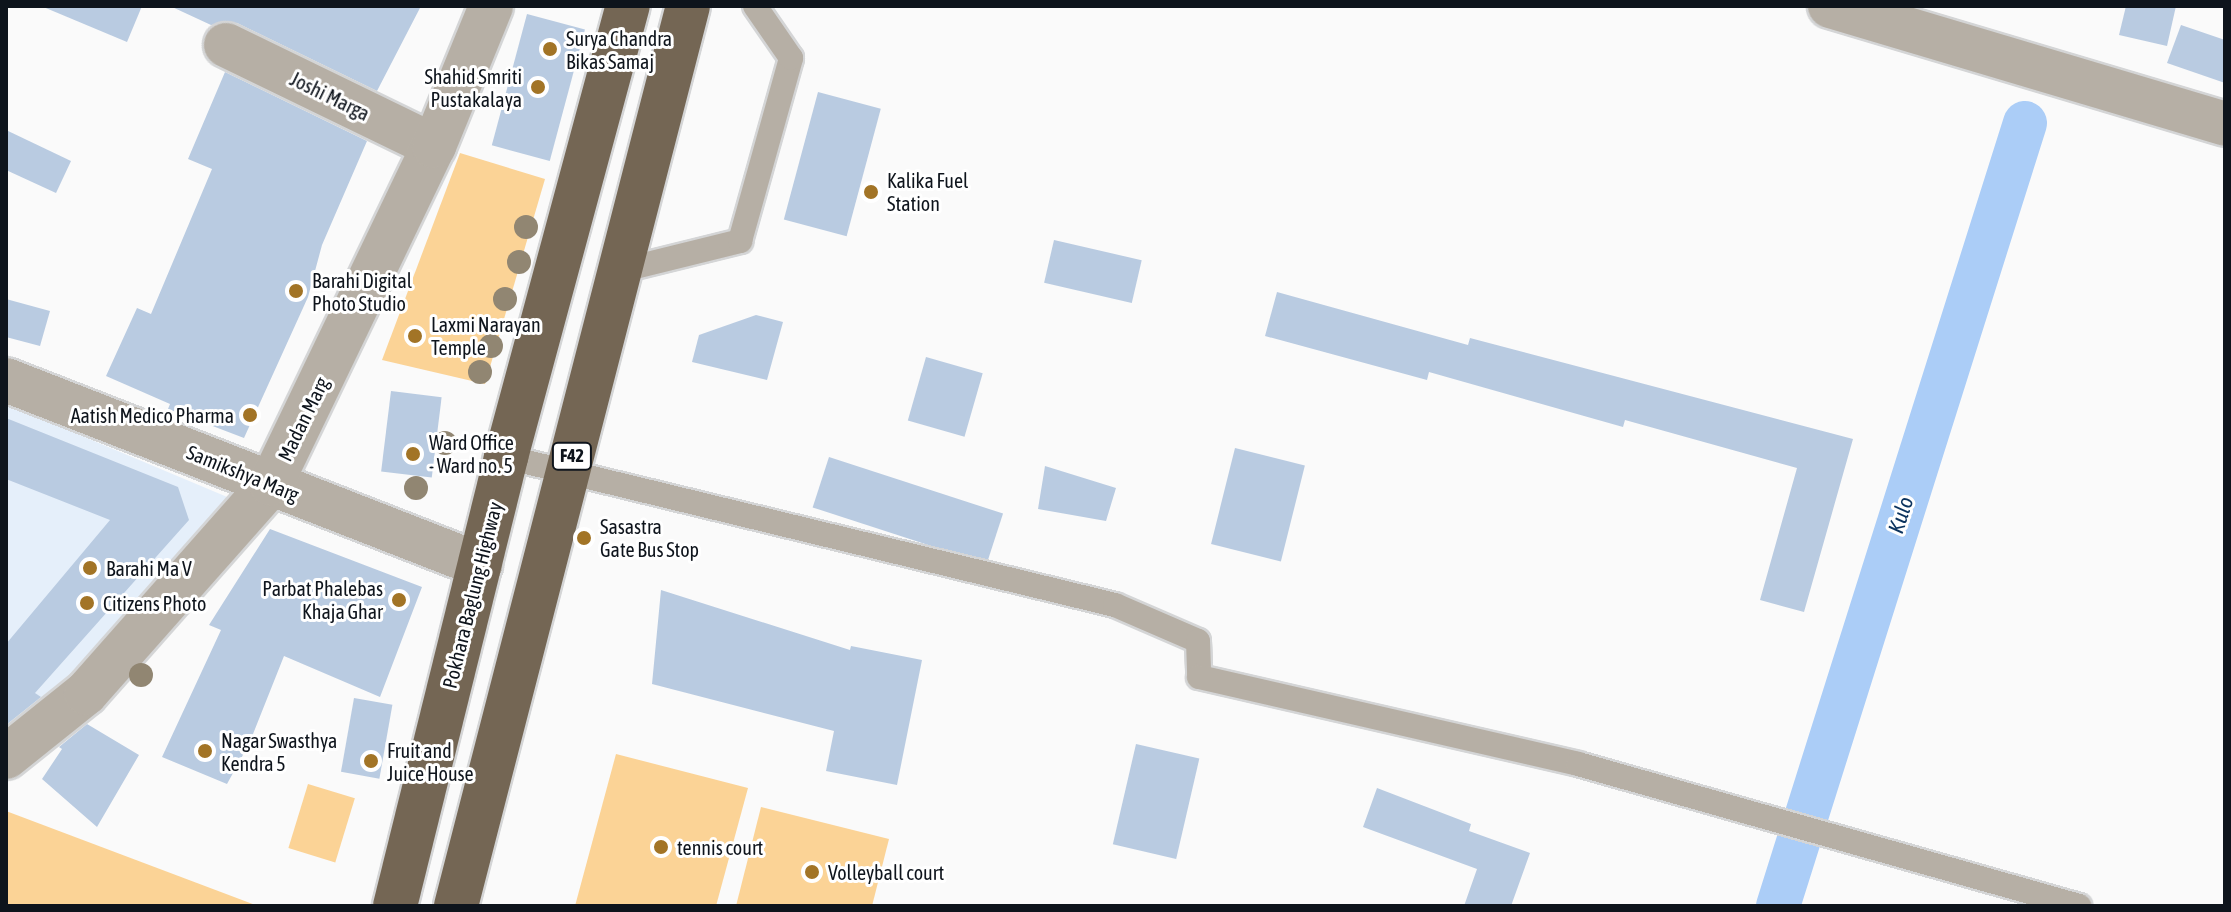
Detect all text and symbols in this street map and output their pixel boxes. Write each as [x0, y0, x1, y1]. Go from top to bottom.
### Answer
place label: Surya Chandra Bikas Samaj [566, 26, 672, 73]
marker: Surya Chandra Bikas Samaj [541, 40, 559, 58]
place label: Shahid Smriti Pustakalaya [424, 64, 522, 111]
street label: Joshi Marga [286, 66, 374, 126]
marker: Shahid Smriti Pustakalaya [529, 78, 547, 96]
place label: Kalika Fuel Station [887, 168, 968, 215]
marker: Kalika Fuel Station [862, 183, 880, 201]
place label: Barahi Digital Photo Studio [312, 268, 412, 315]
marker: Barahi Digital Photo Studio [287, 282, 305, 300]
place label: Laxmi Narayan Temple [431, 312, 541, 359]
marker: Laxmi Narayan Temple [406, 327, 424, 345]
street label: Madan Marg [272, 373, 334, 465]
place label: Aatish Medico Pharma [71, 403, 234, 427]
marker: Aatish Medico Pharma [241, 406, 259, 424]
place label: Ward Office - Ward no. 5 [429, 430, 514, 477]
street label: Samikshya Marg [183, 440, 303, 506]
road number: F42 [550, 442, 594, 470]
marker: Ward Office - Ward no. 5 [404, 445, 422, 463]
water label: Kulo [1883, 493, 1919, 537]
street label: Pokhara Baglung Highway [437, 499, 507, 691]
place label: Sasastra Gate Bus Stop [600, 514, 699, 561]
marker: Sasastra Gate Bus Stop [575, 529, 593, 547]
place label: Barahi Ma V [106, 556, 192, 580]
marker: Barahi Ma V [81, 559, 99, 577]
place label: Parbat Phalebas Khaja Ghar [262, 576, 383, 623]
place label: Citizens Photo [103, 591, 206, 615]
marker: Parbat Phalebas Khaja Ghar [390, 591, 408, 609]
marker: Citizens Photo [78, 594, 96, 612]
place label: Nagar Swasthya Kendra 5 [221, 728, 337, 775]
place label: Fruit and Juice House [387, 738, 474, 785]
marker: Nagar Swasthya Kendra 5 [196, 742, 214, 760]
marker: Fruit and Juice House [362, 752, 380, 770]
place label: tennis court [677, 835, 763, 859]
marker: tennis court [652, 838, 670, 856]
place label: Volleyball court [828, 860, 944, 884]
marker: Volleyball court [803, 863, 821, 881]

